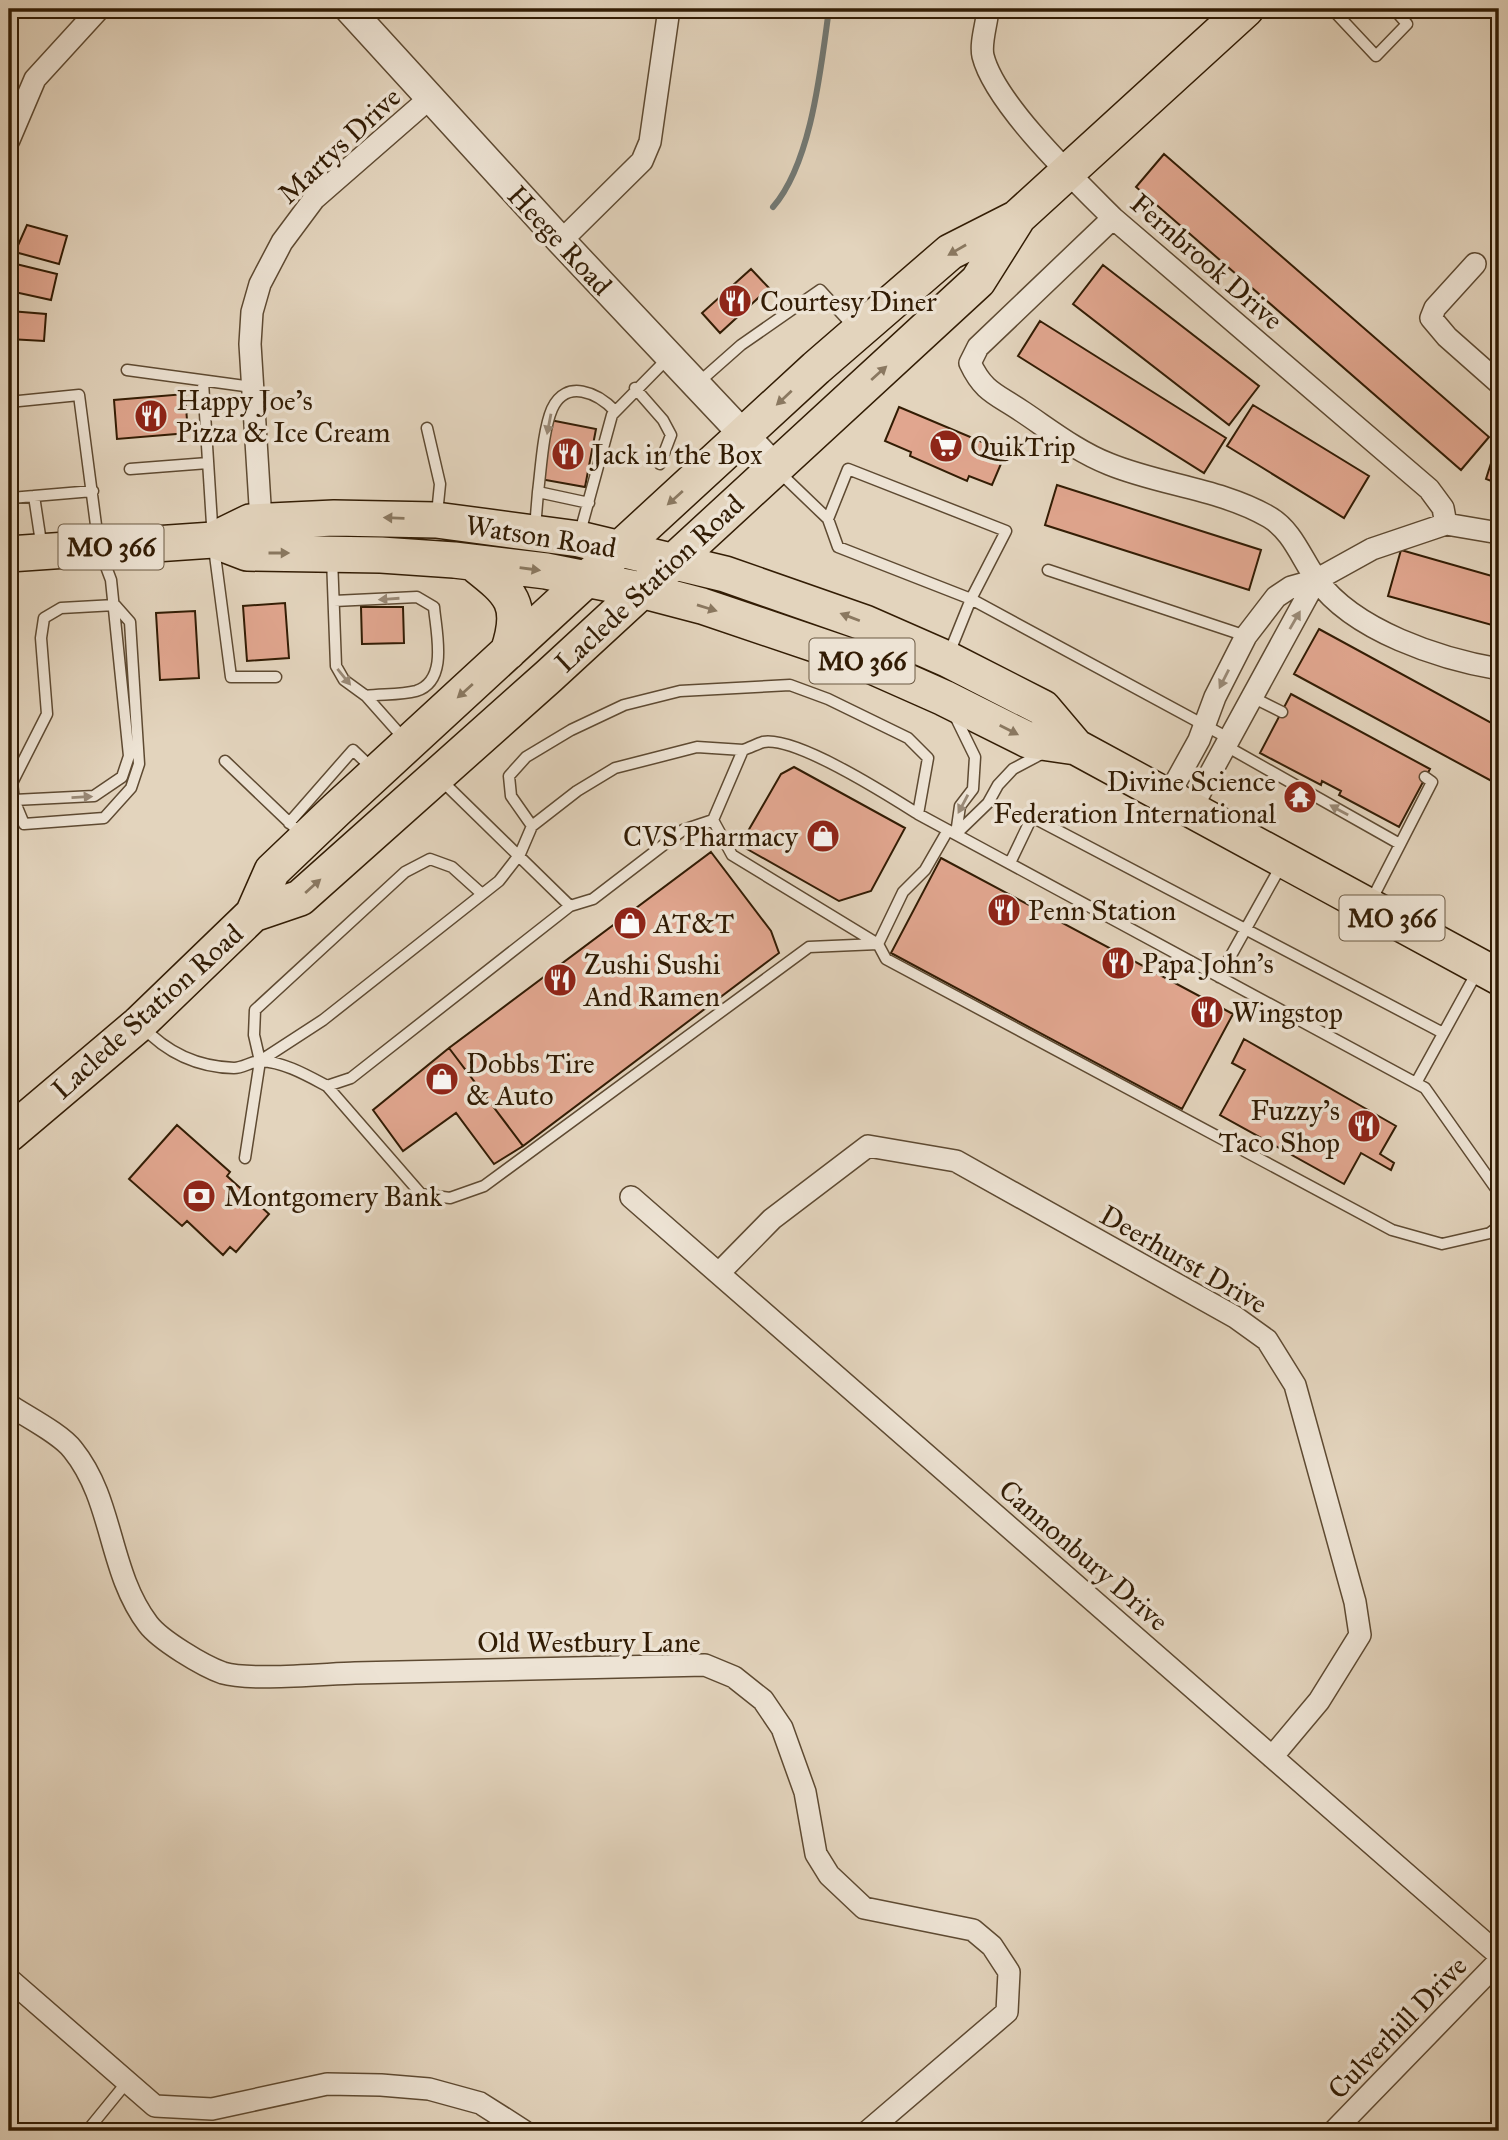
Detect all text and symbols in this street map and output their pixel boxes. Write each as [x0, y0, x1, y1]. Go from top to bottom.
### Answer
street label: Martys Drive [271, 80, 408, 211]
street label: Heege Road [500, 178, 619, 303]
street label: Fernbrook Drive [1123, 186, 1290, 337]
one-way arrow [947, 244, 966, 256]
restaurant icon: Courtesy Diner [716, 282, 754, 320]
place label: Courtesy Diner [760, 284, 937, 319]
one-way arrow [871, 366, 888, 381]
place label: Happy Joe’s Pizza & Ice Cream [176, 383, 391, 450]
one-way arrow [776, 389, 793, 405]
restaurant icon: Happy Joe’s Pizza & Ice Cream [132, 397, 170, 435]
one-way arrow [543, 413, 554, 435]
supermarket icon: QuikTrip [927, 427, 965, 465]
place label: QuikTrip [970, 429, 1075, 464]
restaurant icon: Jack in the Box [549, 435, 587, 473]
place label: Jack in the Box [589, 437, 763, 472]
street label: Laclede Station Road [548, 487, 751, 680]
one-way arrow [666, 490, 684, 506]
street label: Watson Road [463, 507, 619, 566]
one-way arrow [383, 513, 405, 524]
road number: MO 366 [58, 524, 164, 569]
one-way arrow [268, 547, 290, 559]
one-way arrow [519, 564, 541, 575]
one-way arrow [378, 594, 400, 605]
one-way arrow [697, 603, 718, 613]
one-way arrow [1289, 611, 1302, 630]
one-way arrow [839, 612, 860, 623]
road number: MO 366 [810, 638, 914, 684]
one-way arrow [337, 667, 352, 685]
one-way arrow [1219, 669, 1230, 689]
one-way arrow [457, 683, 474, 699]
one-way arrow [999, 723, 1019, 735]
place label: Divine Science Federation International [993, 764, 1276, 831]
temple icon: Divine Science Federation International [1281, 778, 1319, 816]
one-way arrow [72, 791, 94, 802]
one-way arrow [958, 795, 970, 815]
one-way arrow [1329, 804, 1348, 816]
shop icon: CVS Pharmacy [804, 817, 842, 855]
place label: CVS Pharmacy [623, 819, 799, 854]
one-way arrow [305, 879, 322, 894]
restaurant icon: Penn Station [985, 891, 1023, 929]
place label: Penn Station [1028, 893, 1176, 928]
road number: MO 366 [1340, 896, 1444, 940]
shop icon: AT&T [611, 904, 649, 942]
place label: AT&T [653, 906, 734, 941]
street label: Laclede Station Road [44, 916, 250, 1107]
restaurant icon: Papa John's [1099, 944, 1137, 982]
place label: Papa John's [1142, 946, 1274, 981]
place label: Zushi Sushi And Ramen [583, 947, 721, 1014]
restaurant icon: Zushi Sushi And Ramen [541, 961, 579, 999]
restaurant icon: Wingstop [1188, 993, 1226, 1031]
place label: Wingstop [1232, 995, 1343, 1030]
place label: Dobbs Tire & Auto [466, 1046, 595, 1113]
shop icon: Dobbs Tire & Auto [423, 1060, 461, 1098]
place label: Fuzzy's Taco Shop [1219, 1093, 1340, 1160]
restaurant icon: Fuzzy's Taco Shop [1345, 1107, 1383, 1145]
bank icon: Montgomery Bank [180, 1177, 218, 1215]
place label: Montgomery Bank [224, 1179, 442, 1214]
street label: Deerhurst Drive [1094, 1197, 1274, 1321]
street label: Cannonbury Drive [992, 1472, 1176, 1639]
street label: Old Westbury Lane [477, 1625, 701, 1660]
street label: Culverhill Drive [1320, 1948, 1474, 2106]

